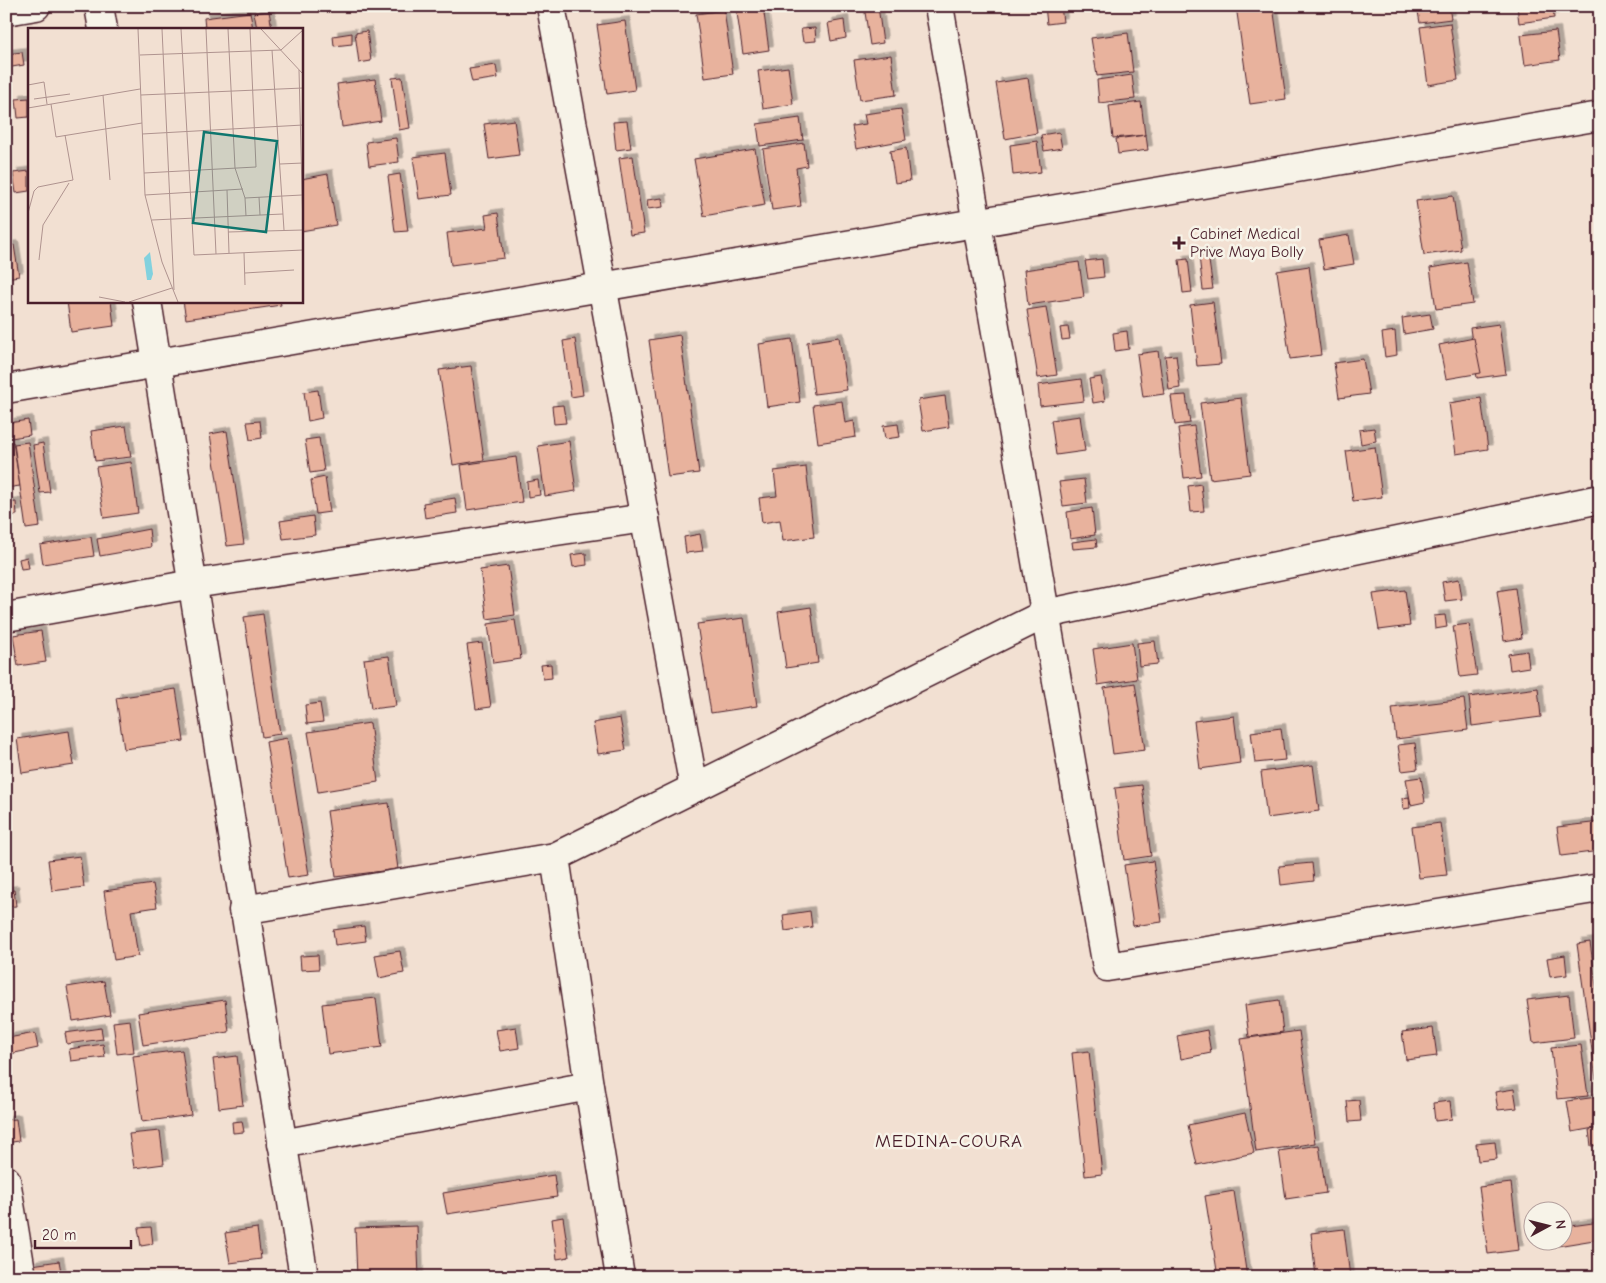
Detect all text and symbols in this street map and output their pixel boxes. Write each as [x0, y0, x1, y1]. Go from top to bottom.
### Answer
inset map [28, 28, 302, 302]
place label: Cabinet Medical Prive Maya Bolly [1190, 225, 1304, 261]
marker: Cabinet Medical Prive Maya Bolly [1172, 236, 1186, 250]
district label: MEDINA-COURA [875, 1130, 1023, 1152]
north arrow [1524, 1200, 1574, 1250]
scale bar [35, 1218, 131, 1250]
text: N [1551, 1219, 1569, 1230]
text: 20 m [42, 1226, 76, 1244]

